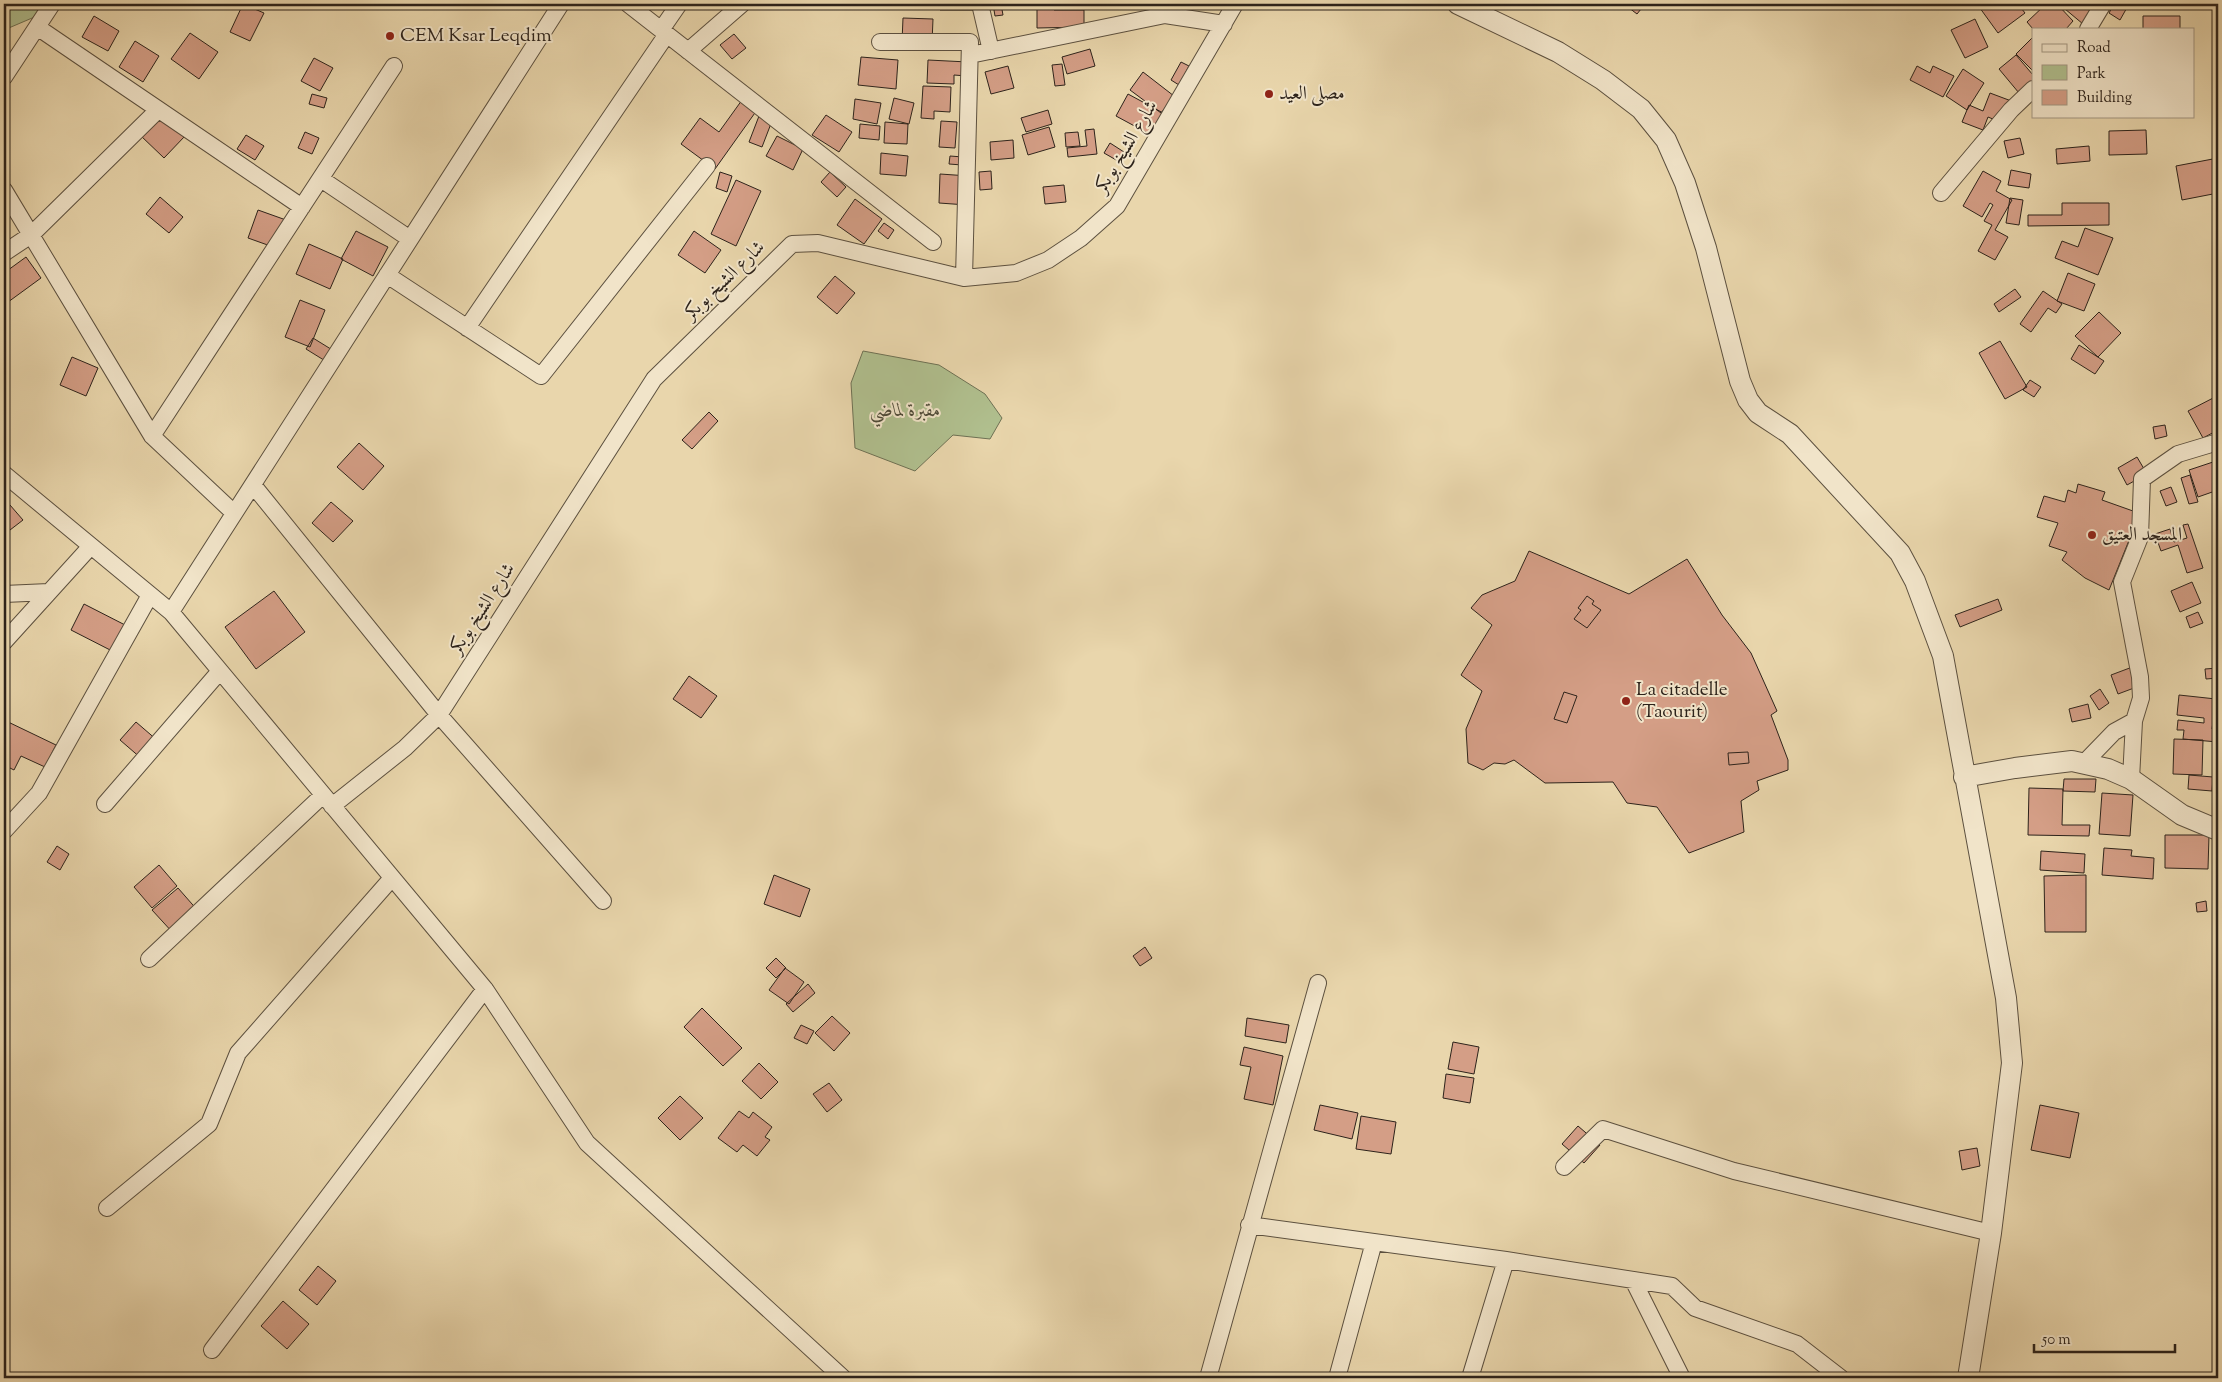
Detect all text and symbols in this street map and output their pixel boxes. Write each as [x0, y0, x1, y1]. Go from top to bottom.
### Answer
place label: CEM Ksar Leqdim [400, 23, 552, 50]
legend [2032, 28, 2194, 118]
marker: CEM Ksar Leqdim [384, 30, 396, 42]
text: Road [2077, 38, 2111, 59]
text: Park [2077, 64, 2106, 85]
place label: مصلى العيد [1279, 81, 1345, 108]
marker: مصلى العيد [1263, 88, 1275, 100]
text: Building [2077, 88, 2132, 109]
street label: شارع الشيخ بوبكر [1088, 95, 1167, 201]
street label: شارع الشيخ بوبكر [677, 235, 773, 330]
park label: مقبرة لماضي [869, 398, 941, 427]
place label: المسجد العتيق [2102, 522, 2182, 549]
marker: المسجد العتيق [2086, 529, 2098, 541]
street label: شارع الشيخ بوبكر [442, 558, 524, 663]
place label: La citadelle (Taourit) [1636, 677, 1728, 726]
marker: La citadelle (Taourit) [1620, 695, 1632, 707]
scale bar [2034, 1322, 2176, 1354]
text: 50 m [2041, 1330, 2071, 1351]

